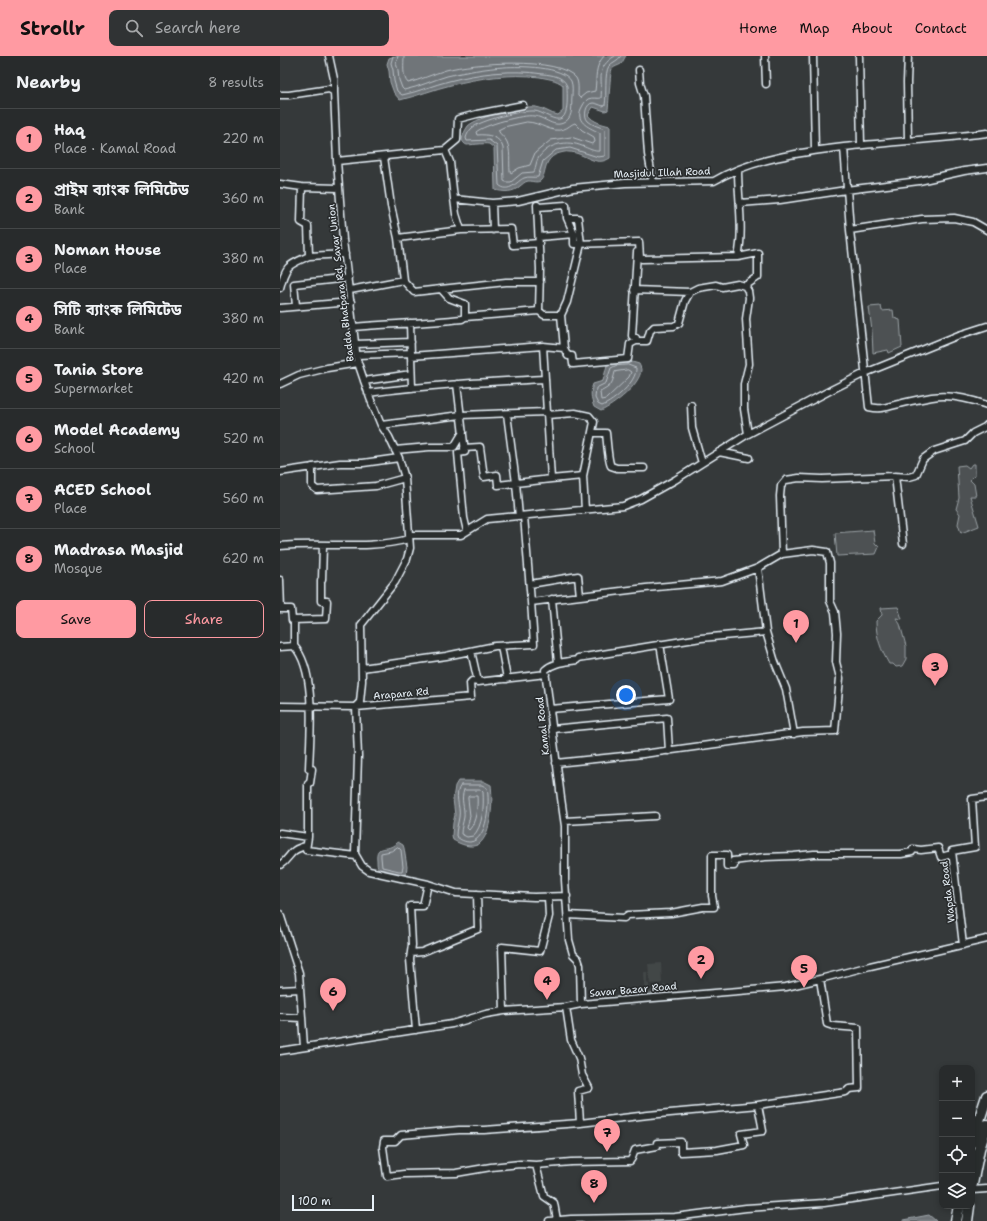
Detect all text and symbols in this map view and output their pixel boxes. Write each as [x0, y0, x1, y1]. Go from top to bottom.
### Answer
search box [109, 10, 389, 46]
text: Strollr [20, 16, 85, 41]
icon: search [123, 17, 145, 39]
text: Search here [155, 18, 241, 38]
text: Home [739, 19, 778, 37]
text: Map [800, 19, 830, 37]
text: About [852, 19, 893, 37]
text: Contact [915, 19, 967, 37]
text: Nearby [16, 71, 81, 93]
text: 8 results [208, 74, 264, 91]
text: Haq [54, 120, 84, 140]
text: 1 [26, 130, 32, 147]
text: 220 m [222, 130, 264, 147]
text: Place · Kamal Road [54, 140, 176, 157]
street label: Masjidul Illah Road [613, 164, 711, 181]
text: প্রাইম ব্যাংক লিমিটেড [54, 180, 189, 200]
text: 2 [24, 190, 34, 207]
text: 360 m [222, 190, 264, 207]
text: Bank [54, 201, 85, 218]
street label: Badda Bhatpara Rd, Savar Union [324, 203, 357, 363]
text: Noman House [54, 240, 161, 260]
text: 3 [24, 250, 34, 267]
text: 380 m [222, 250, 264, 267]
text: Place [54, 260, 87, 277]
text: সিটি ব্যাংক লিমিটেড [54, 300, 182, 320]
text: 4 [24, 310, 34, 327]
text: 380 m [222, 310, 264, 327]
text: Bank [54, 321, 85, 338]
text: Tania Store [54, 360, 144, 380]
text: 5 [25, 370, 33, 387]
text: 420 m [222, 370, 264, 387]
text: Supermarket [54, 380, 133, 397]
text: Model Academy [54, 420, 180, 440]
text: 6 [24, 430, 34, 447]
text: 520 m [223, 430, 264, 447]
text: School [54, 440, 95, 457]
text: ACED School [54, 480, 151, 500]
text: 7 [24, 490, 34, 507]
text: 560 m [223, 490, 264, 507]
text: Place [54, 500, 87, 517]
text: Madrasa Masjid [54, 540, 183, 560]
text: 8 [24, 550, 34, 567]
text: 620 m [222, 550, 264, 567]
text: Mosque [54, 560, 103, 577]
button: Save [16, 600, 136, 638]
button: Share [144, 600, 264, 638]
pin: 1 [783, 610, 809, 643]
pin: 3 [922, 653, 948, 686]
street label: Arapara Rd [373, 685, 430, 702]
your location [616, 685, 636, 705]
street label: Kamal Road [533, 695, 552, 756]
street label: Wapda Road [937, 860, 958, 924]
pin: 2 [688, 946, 714, 979]
pin: 5 [791, 955, 817, 988]
pin: 4 [534, 967, 560, 1000]
pin: 6 [320, 978, 346, 1011]
street label: Savar Bazar Road [589, 979, 678, 1000]
map controls [939, 1065, 975, 1209]
button: + [939, 1065, 975, 1101]
button: − [939, 1101, 975, 1137]
pin: 7 [594, 1119, 620, 1152]
button: locate [939, 1137, 975, 1173]
pin: 8 [581, 1170, 607, 1203]
button: layers [939, 1173, 975, 1209]
scale bar [292, 1193, 374, 1212]
text: 100 m [298, 1194, 331, 1209]

